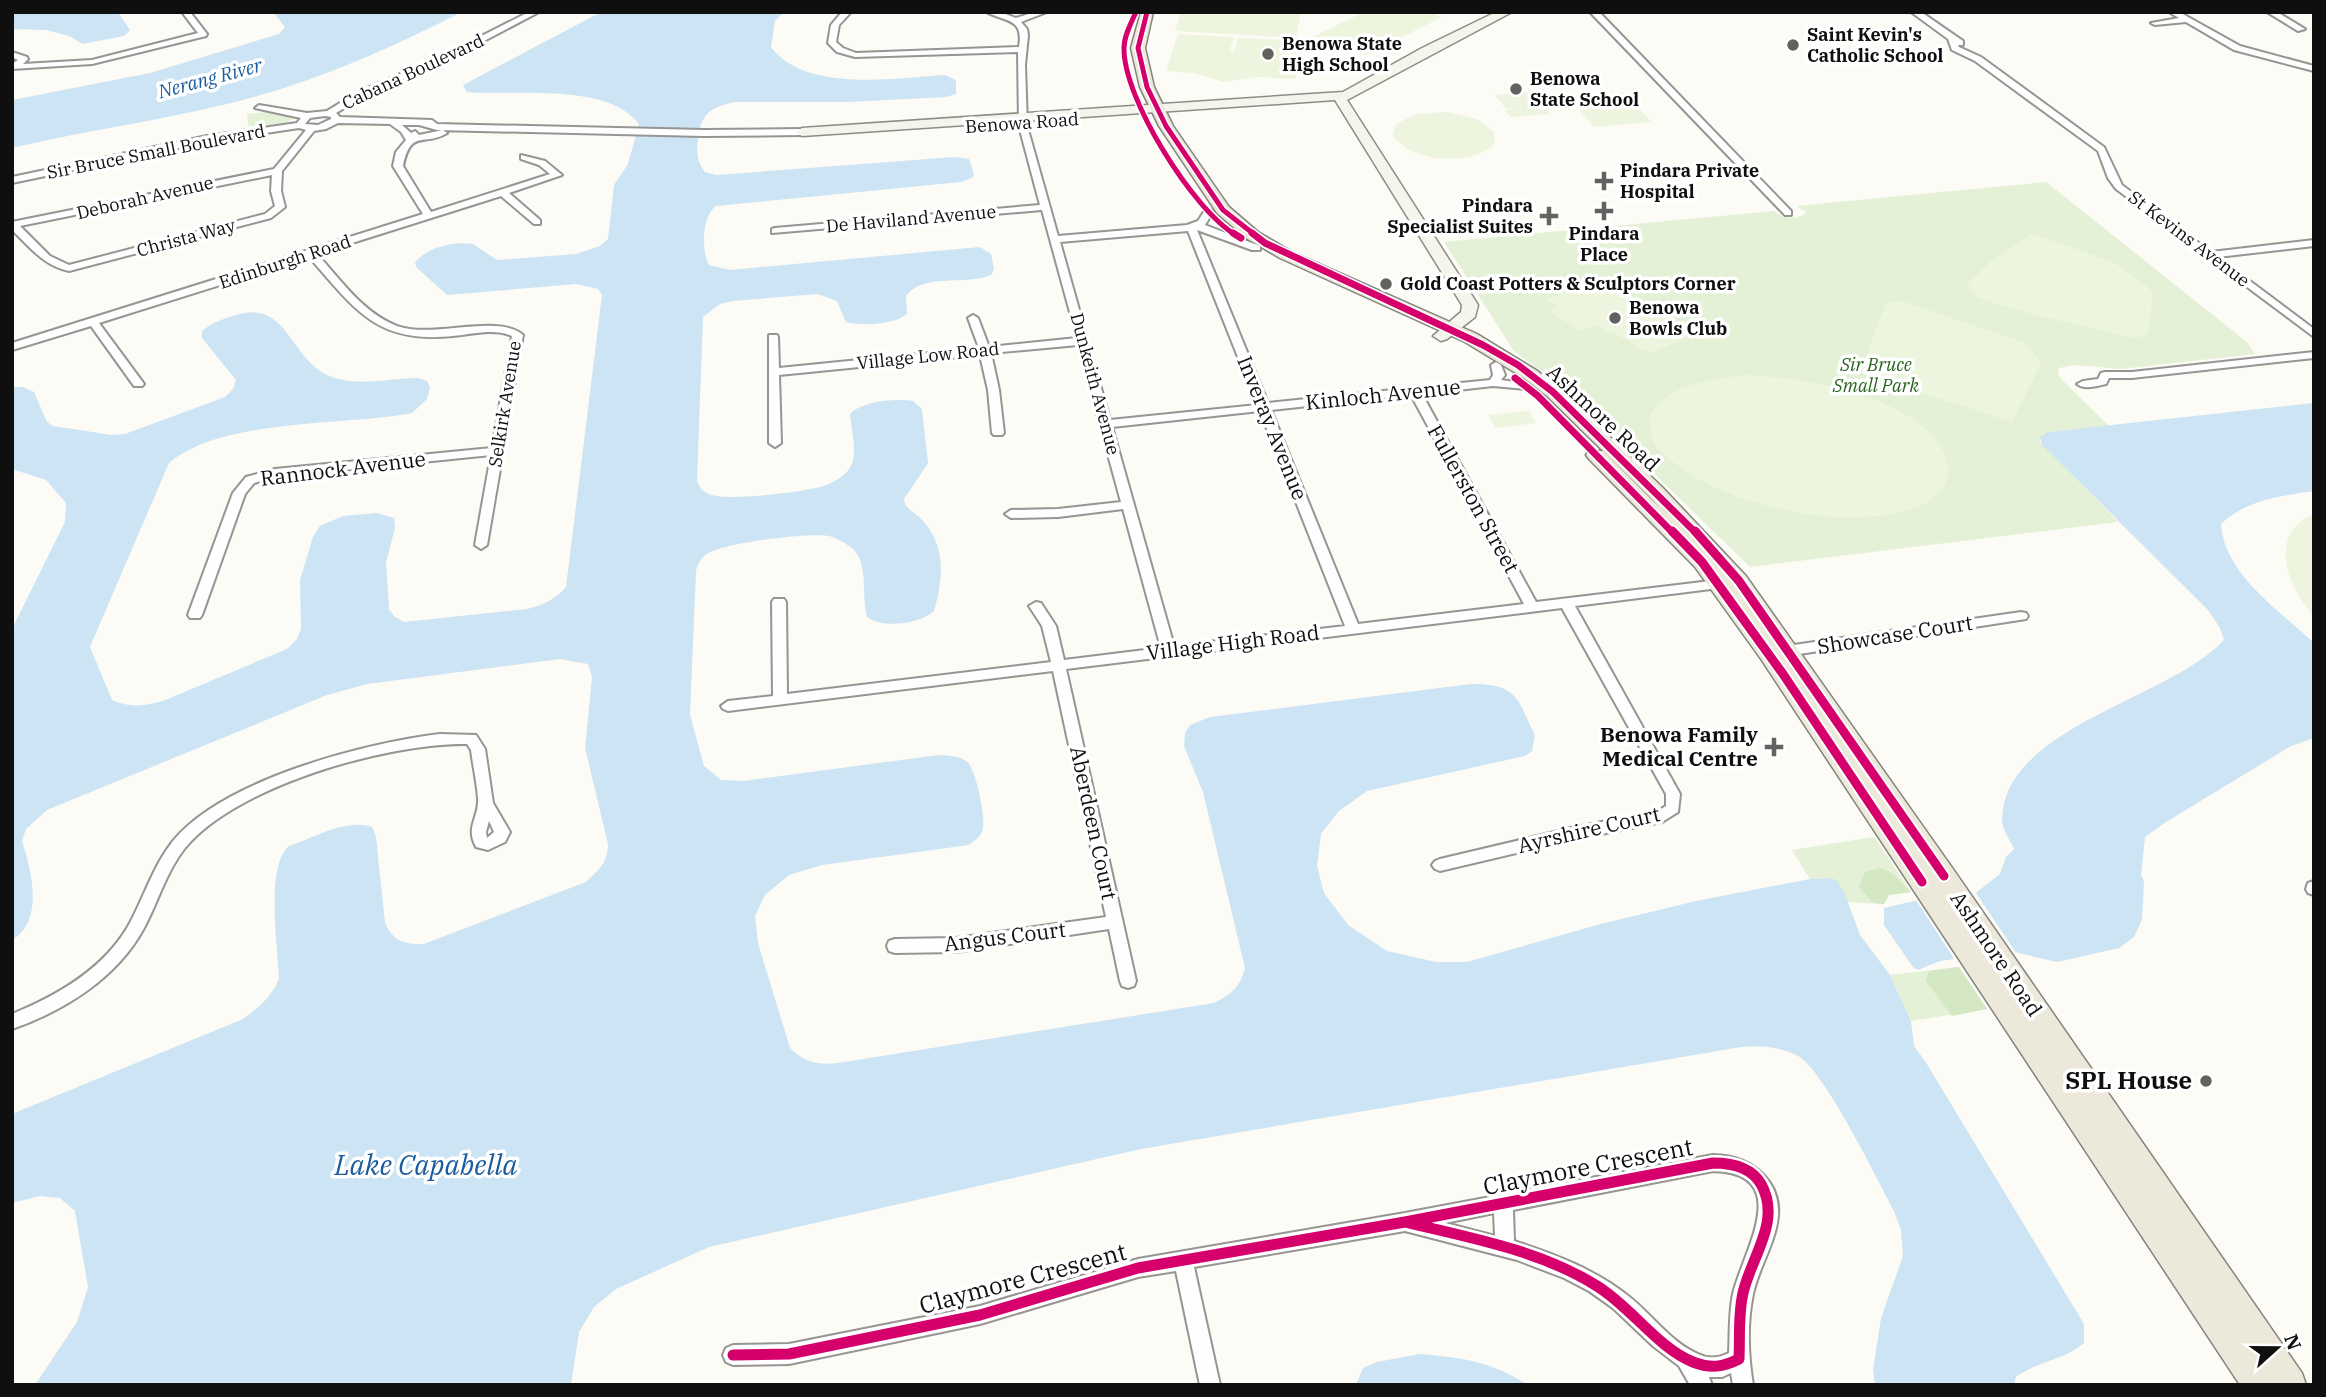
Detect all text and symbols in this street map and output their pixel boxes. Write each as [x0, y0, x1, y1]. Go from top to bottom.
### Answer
place label: Saint Kevin's Catholic School [1807, 23, 1943, 67]
street label: Cabana Boulevard [338, 29, 487, 115]
place label: Benowa State High School [1282, 32, 1402, 76]
marker: Saint Kevin's Catholic School [1785, 37, 1801, 53]
marker: Benowa State High School [1260, 46, 1276, 62]
water label: Nerang River [154, 52, 265, 104]
place label: Benowa State School [1530, 67, 1639, 111]
marker: Benowa State School [1508, 81, 1524, 97]
street label: Benowa Road [964, 107, 1080, 138]
street label: Sir Bruce Small Boulevard [45, 119, 267, 184]
place label: Pindara Private Hospital [1620, 159, 1759, 203]
street label: Deborah Avenue [74, 171, 216, 224]
marker: Pindara Private Hospital [1594, 171, 1614, 191]
street label: St Kevins Avenue [2124, 185, 2255, 292]
place label: Pindara Specialist Suites [1387, 194, 1533, 238]
street label: De Haviland Avenue [825, 200, 997, 237]
marker: Pindara Place [1594, 201, 1614, 221]
marker: Pindara Specialist Suites [1539, 206, 1559, 226]
street label: Christa Way [134, 213, 238, 262]
place label: Pindara Place [1568, 222, 1640, 266]
street label: Edinburgh Road [216, 229, 354, 294]
place label: Gold Coast Potters & Sculptors Corner [1400, 272, 1736, 295]
marker: Gold Coast Potters & Sculptors Corner [1378, 276, 1394, 292]
place label: Benowa Bowls Club [1629, 296, 1727, 340]
street label: Dunkeith Avenue [1065, 310, 1125, 457]
marker: Benowa Bowls Club [1607, 310, 1623, 326]
street label: Village Low Road [856, 337, 1000, 374]
street label: Selkirk Avenue [483, 339, 526, 469]
street label: Inveray Avenue [1231, 351, 1315, 504]
park label: Sir Bruce Small Park [1832, 353, 1920, 397]
street label: Ashmore Road [1541, 358, 1666, 477]
street label: Kinloch Avenue [1304, 372, 1462, 416]
street label: Fullerston Street [1422, 419, 1526, 578]
street label: Rannock Avenue [259, 444, 427, 492]
street label: Showcase Court [1815, 608, 1975, 660]
street label: Village High Road [1145, 617, 1321, 667]
place label: Benowa Family Medical Centre [1600, 720, 1758, 772]
marker: Benowa Family Medical Centre [1764, 737, 1784, 757]
street label: Aberdeen Court [1064, 743, 1124, 902]
street label: Ayrshire Court [1515, 799, 1663, 859]
street label: Ashmore Road [1945, 885, 2049, 1022]
street label: Angus Court [942, 915, 1067, 957]
place label: SPL House [2065, 1064, 2192, 1096]
marker: SPL House [2198, 1073, 2214, 1089]
street label: Claymore Crescent [1480, 1130, 1695, 1202]
water label: Lake Capabella [333, 1146, 518, 1183]
street label: Claymore Crescent [916, 1235, 1130, 1321]
north arrow [2242, 1313, 2312, 1383]
text: N [2279, 1331, 2307, 1353]

